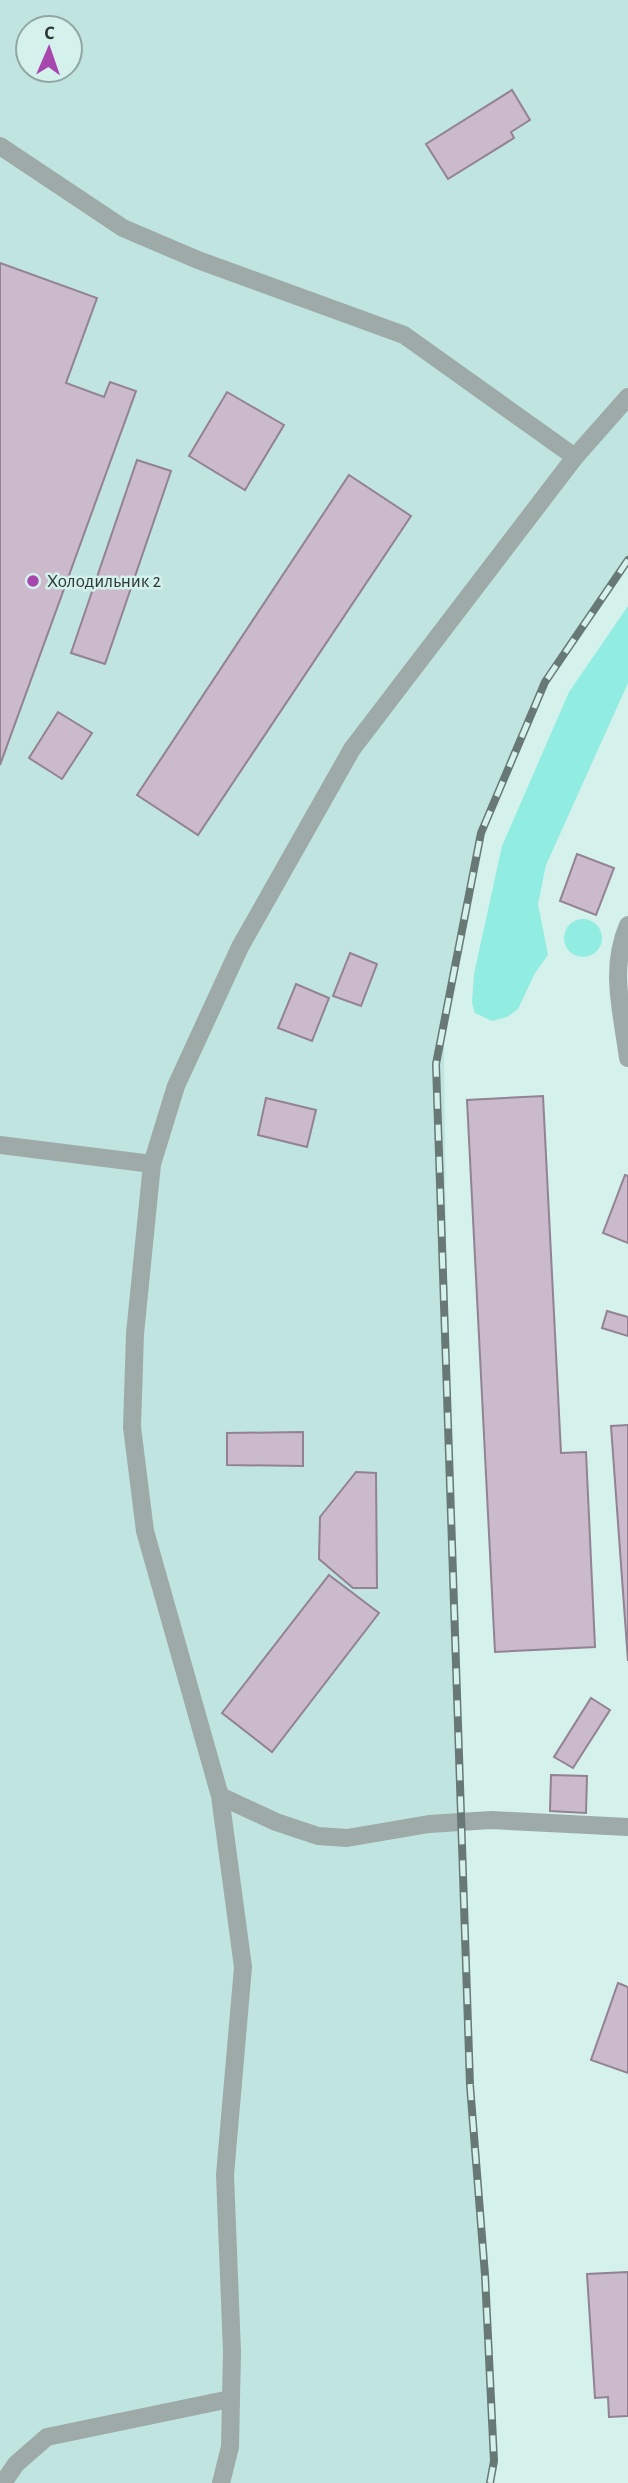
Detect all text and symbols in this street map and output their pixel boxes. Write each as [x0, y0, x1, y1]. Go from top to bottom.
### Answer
north arrow [14, 14, 84, 84]
text: С [44, 24, 55, 43]
place label: Холодильник 2 [47, 572, 161, 591]
marker: Холодильник 2 [25, 573, 41, 589]

